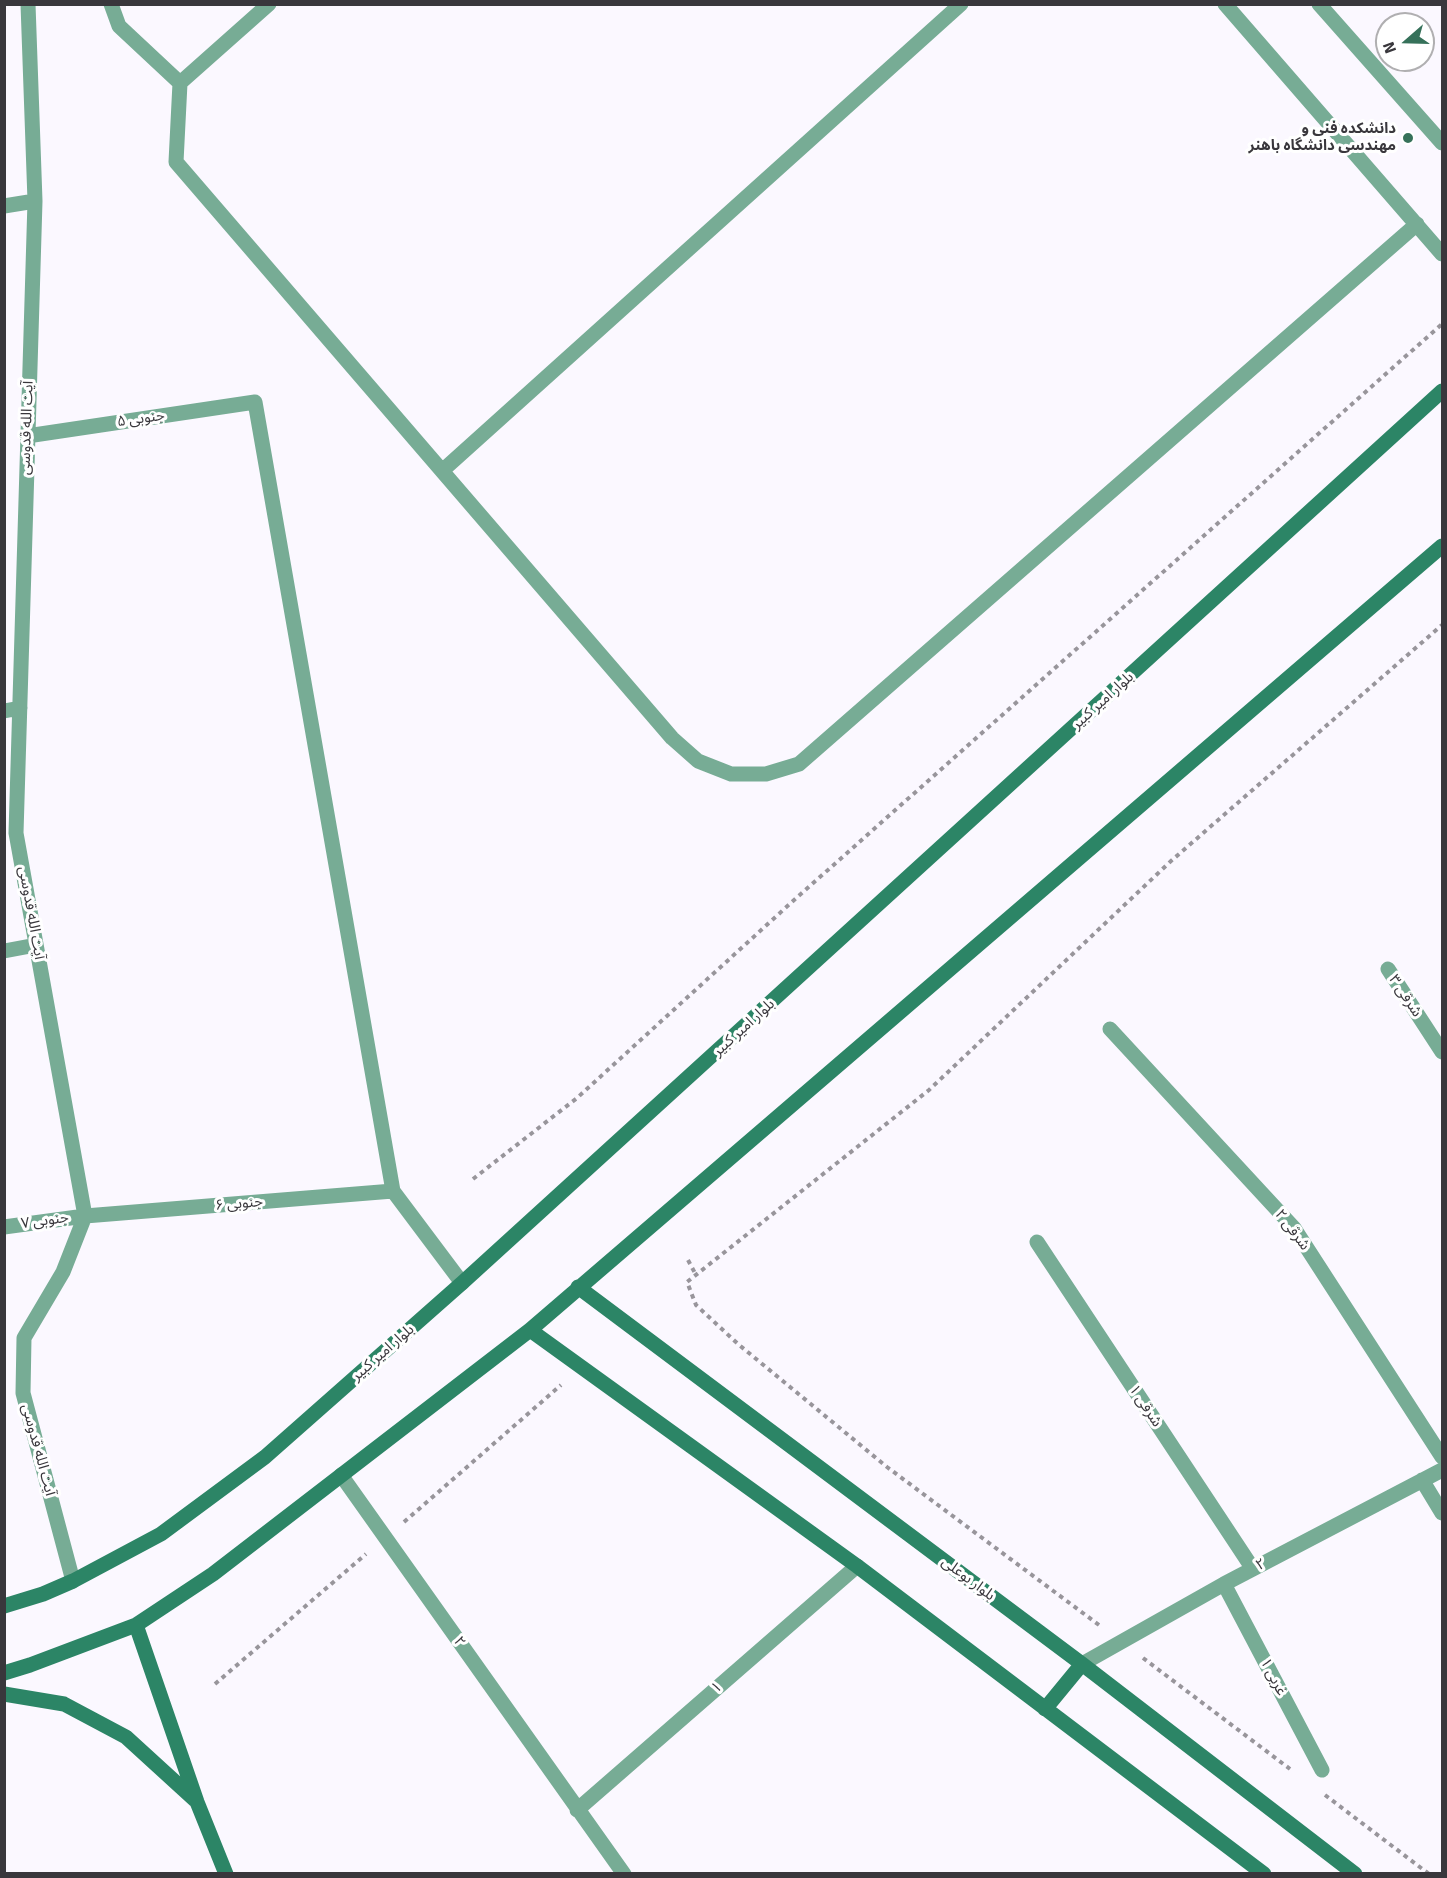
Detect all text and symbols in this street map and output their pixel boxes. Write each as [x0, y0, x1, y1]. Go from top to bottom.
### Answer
north arrow [1375, 12, 1435, 72]
text: N [1379, 39, 1401, 56]
place label: دانشکده فنی و مهندسی دانشگاه باهنر [1249, 120, 1396, 155]
marker: دانشکده فنی و مهندسی دانشگاه باهنر [1401, 131, 1415, 145]
street label: آیت الله قدوسی [16, 380, 38, 476]
street label: ۵ جنوبی [116, 407, 166, 431]
street label: بلوار امیر کبیر [1068, 669, 1138, 733]
street label: آیت الله قدوسی [14, 865, 48, 961]
street label: شرقی ۳ [1384, 972, 1426, 1020]
street label: بلوار امیر کبیر [709, 996, 779, 1060]
street label: ۶ جنوبی [214, 1193, 264, 1215]
street label: شرقی ۲ [1270, 1206, 1314, 1254]
street label: ۷ جنوبی [20, 1209, 70, 1233]
street label: بلوار امیر کبیر [348, 1321, 418, 1385]
street label: شرقی ۱ [1124, 1382, 1166, 1430]
street label: آیت الله قدوسی [17, 1402, 59, 1498]
street label: بلوار بوعلی [938, 1553, 998, 1605]
street label: ۲ [1253, 1555, 1269, 1575]
street label: ۲ [449, 1633, 469, 1651]
street label: غربی ۱ [1256, 1655, 1290, 1699]
street label: ۱ [708, 1678, 726, 1698]

